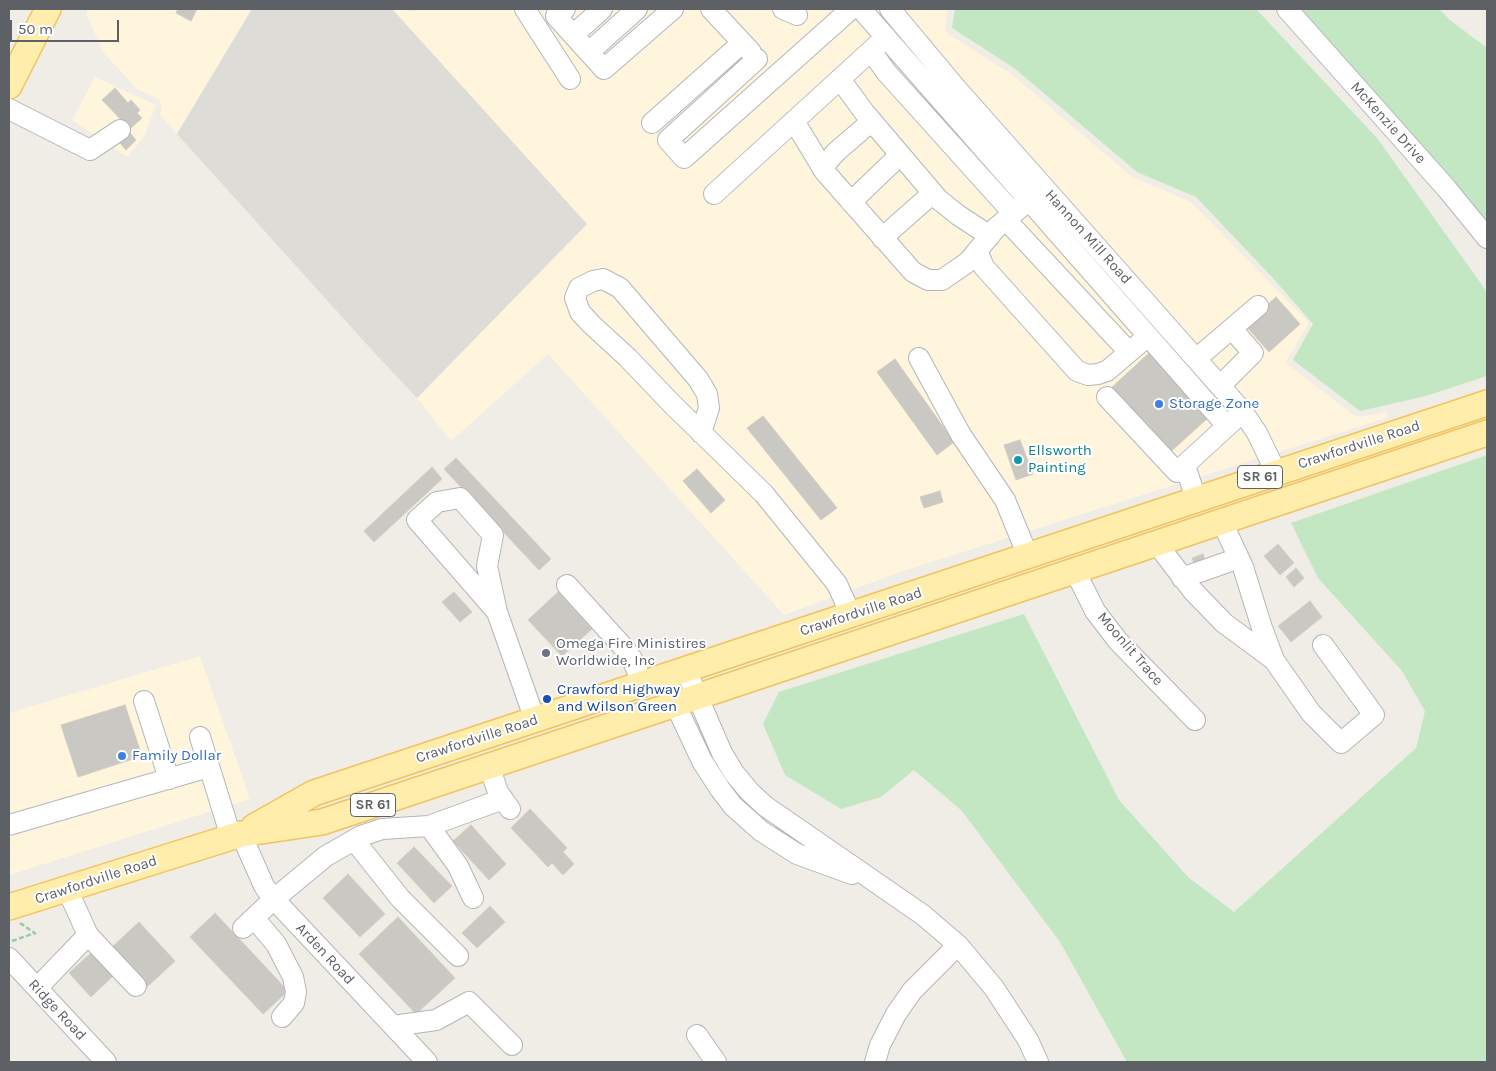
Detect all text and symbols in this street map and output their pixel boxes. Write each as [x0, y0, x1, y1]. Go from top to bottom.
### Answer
scale bar [12, 10, 121, 42]
text: 50 m [18, 20, 53, 38]
street label: McKenzie Drive [1346, 78, 1430, 168]
street label: Hannon Mill Road [1041, 186, 1135, 288]
place label: Storage Zone [1169, 395, 1259, 413]
marker: Storage Zone [1153, 398, 1165, 410]
street label: Crawfordville Road [1296, 417, 1422, 473]
place label: Ellsworth Painting [1028, 442, 1092, 477]
marker: Ellsworth Painting [1012, 454, 1024, 466]
road number: SR 61 [1238, 466, 1282, 488]
street label: Crawfordville Road [798, 584, 924, 640]
street label: Moonlit Trace [1093, 609, 1167, 689]
place label: Omega Fire Ministires Worldwide, Inc [556, 635, 706, 670]
marker: Omega Fire Ministires Worldwide, Inc [540, 647, 552, 659]
place label: Crawford Highway and Wilson Green [557, 681, 680, 716]
marker: Crawford Highway and Wilson Green [541, 693, 553, 705]
street label: Crawfordville Road [414, 711, 540, 767]
place label: Family Dollar [132, 747, 221, 765]
marker: Family Dollar [116, 750, 128, 762]
road number: SR 61 [350, 794, 396, 816]
street label: Crawfordville Road [33, 852, 159, 908]
street label: Arden Road [292, 919, 358, 989]
street label: Ridge Road [24, 976, 90, 1044]

